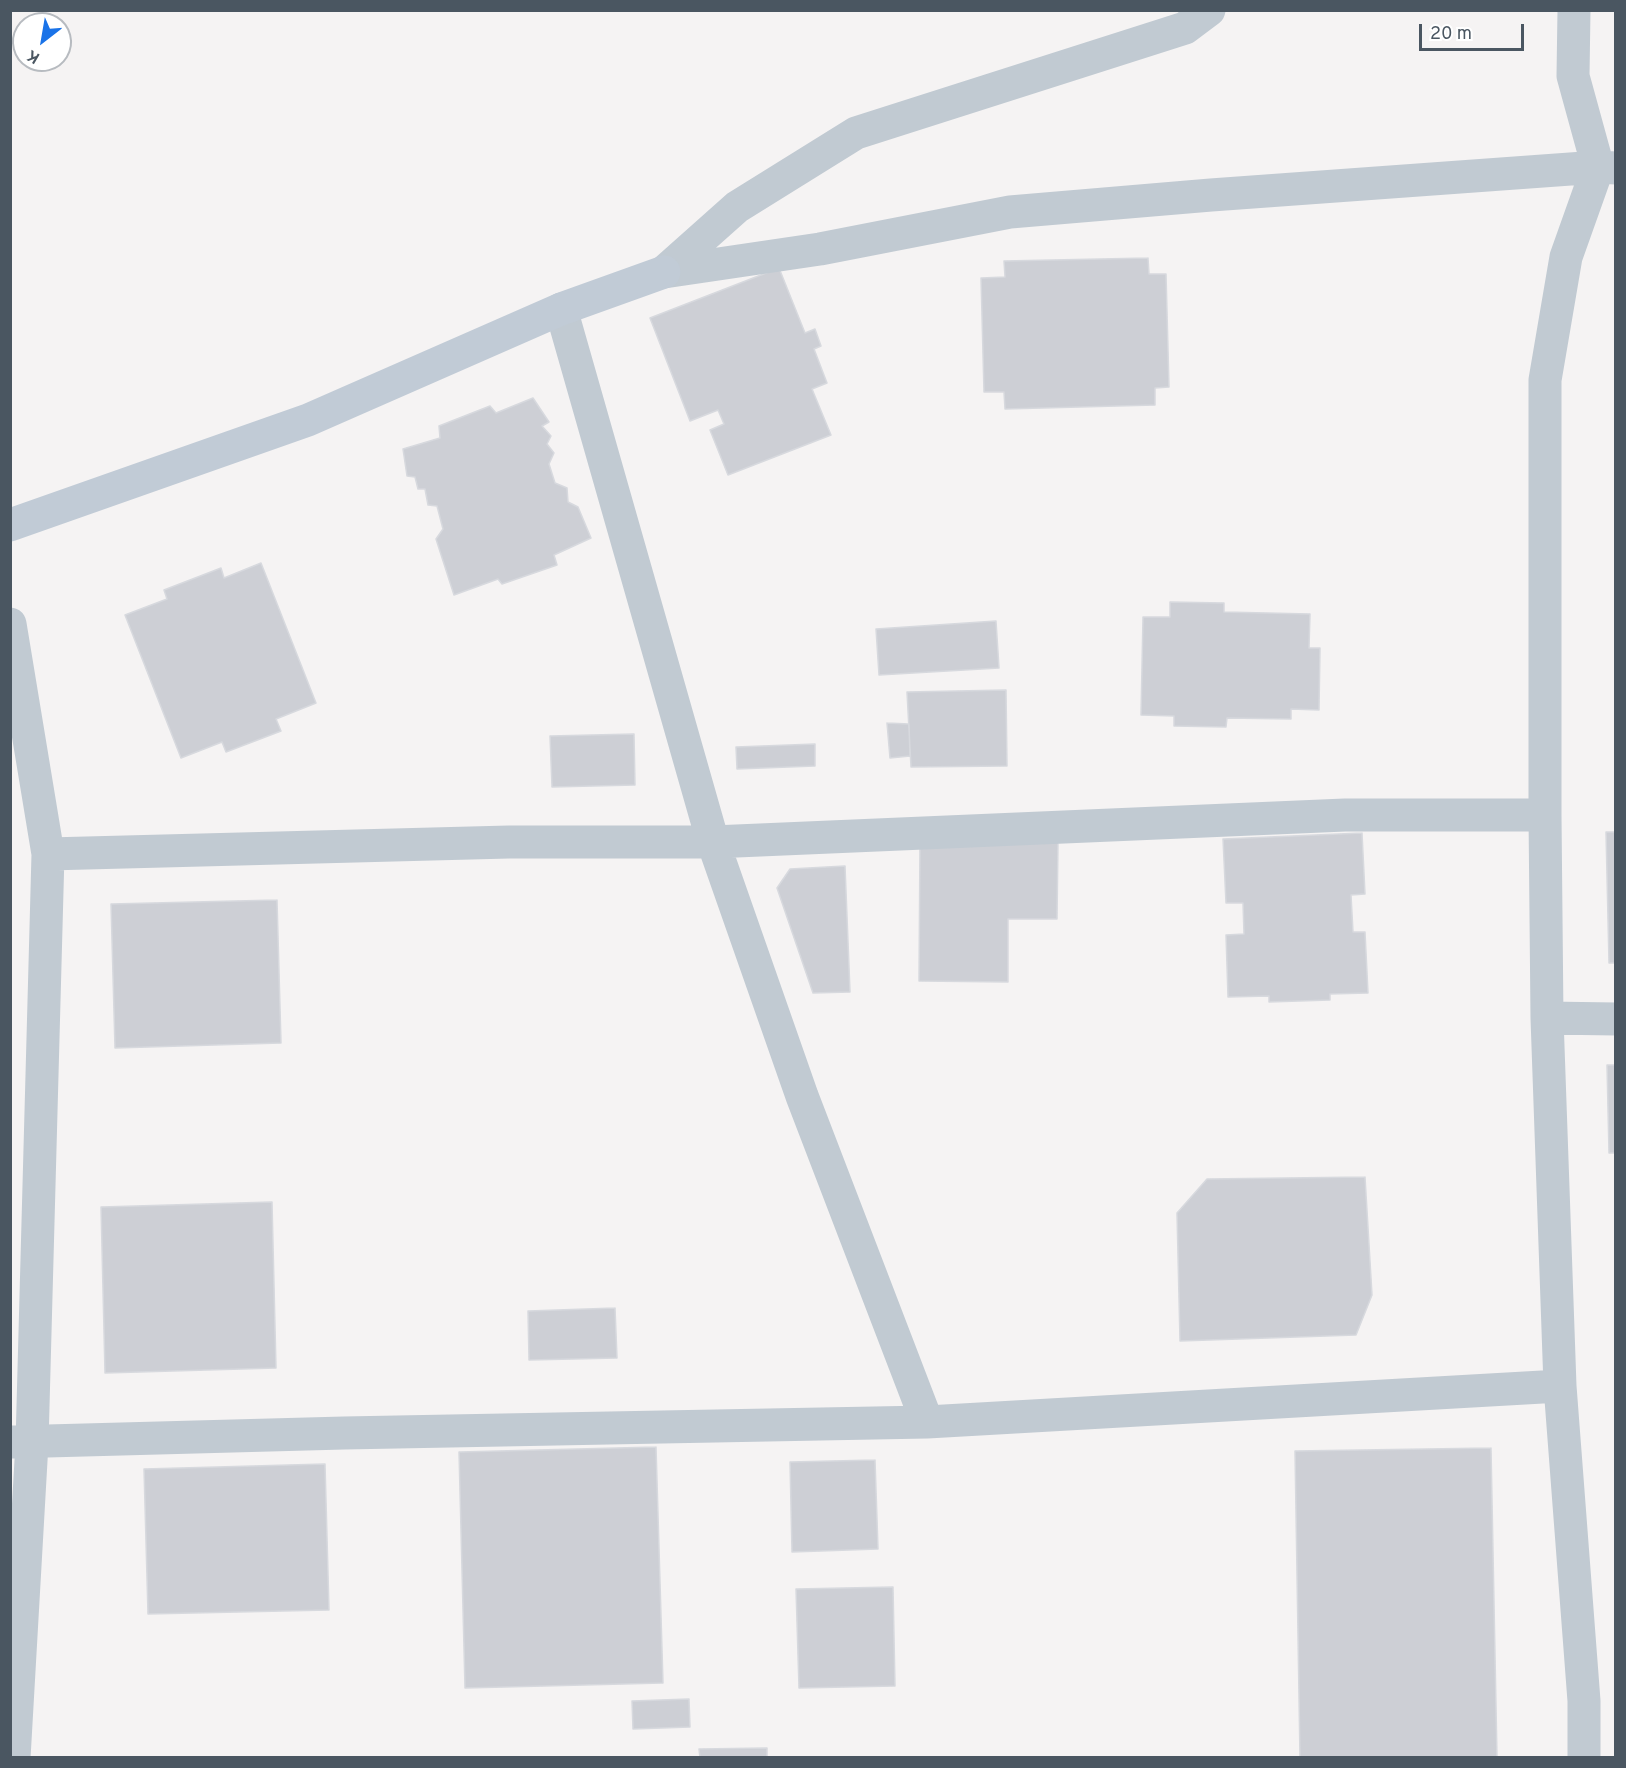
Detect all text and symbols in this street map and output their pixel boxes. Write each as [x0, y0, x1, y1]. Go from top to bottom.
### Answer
north arrow [12, 12, 72, 72]
scale bar [1422, 12, 1527, 50]
text: 20 m [1430, 23, 1472, 46]
text: K [24, 44, 44, 67]

